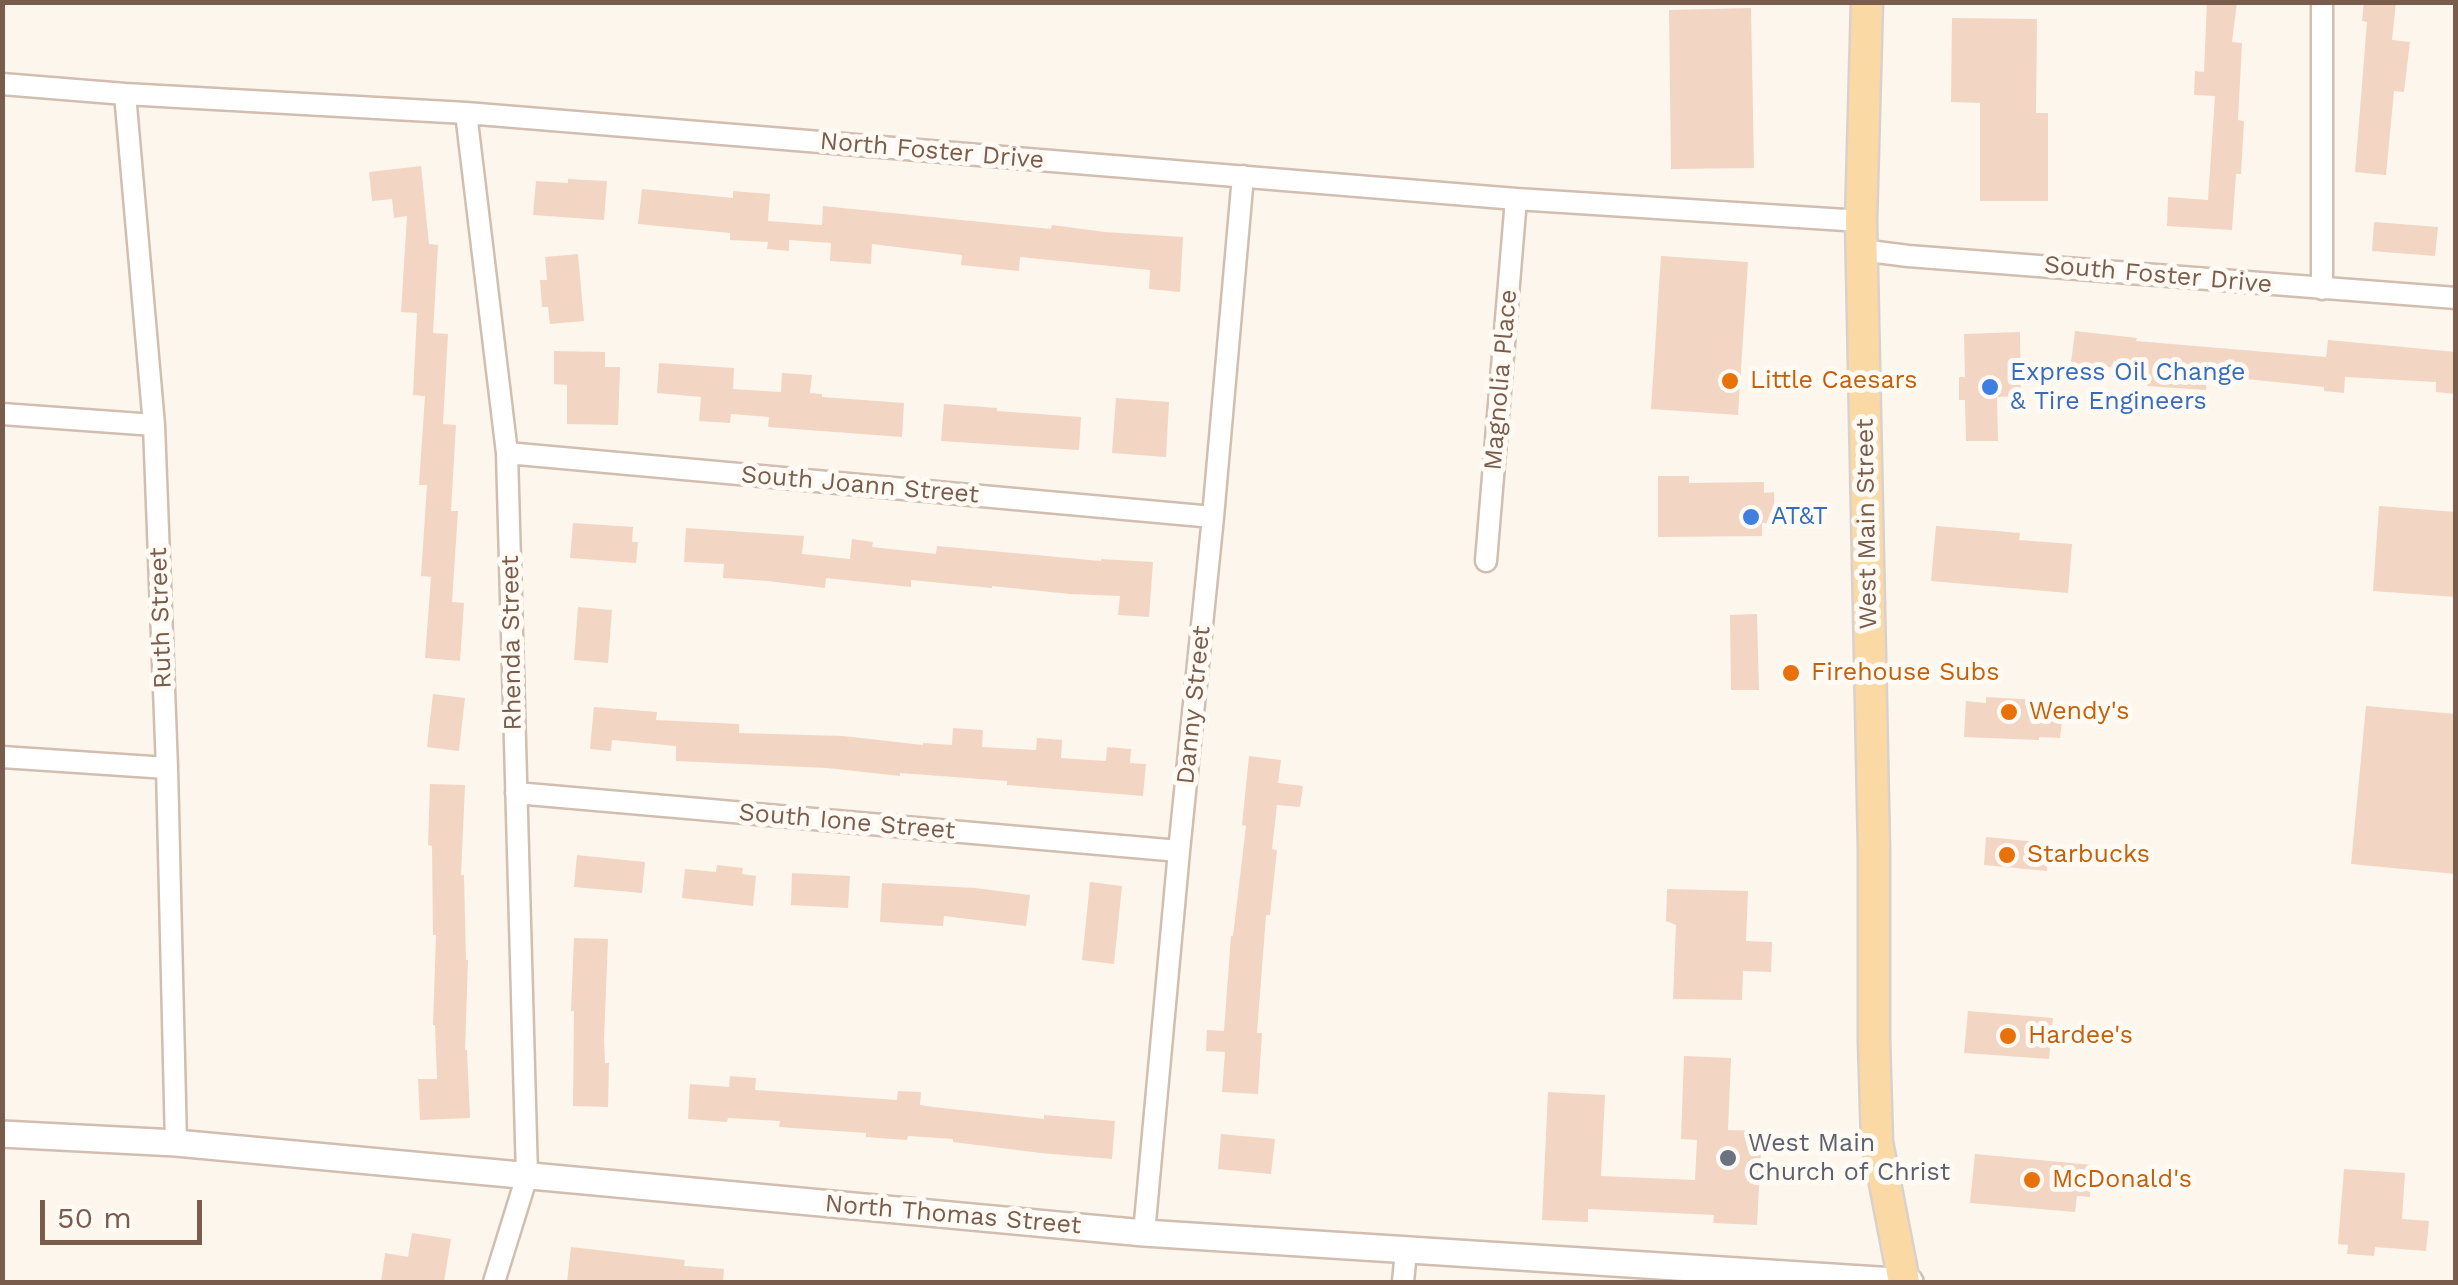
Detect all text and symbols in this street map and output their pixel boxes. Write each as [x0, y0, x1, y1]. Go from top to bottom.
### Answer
street label: North Foster Drive [819, 126, 1045, 176]
street label: South Foster Drive [2043, 250, 2273, 300]
street label: Magnolia Place [1478, 288, 1524, 472]
place label: Express Oil Change & Tire Engineers [2010, 358, 2245, 417]
place label: Little Caesars [1750, 366, 1917, 396]
marker: Little Caesars [1719, 370, 1741, 392]
marker: Express Oil Change & Tire Engineers [1979, 376, 2001, 398]
street label: West Main Street [1850, 418, 1884, 630]
street label: South Joann Street [740, 460, 980, 510]
place label: AT&T [1771, 502, 1828, 532]
marker: AT&T [1740, 506, 1762, 528]
street label: Ruth Street [144, 547, 178, 689]
street label: Rhenda Street [495, 555, 529, 731]
street label: Danny Street [1171, 624, 1217, 786]
place label: Firehouse Subs [1811, 658, 1999, 688]
marker: Firehouse Subs [1780, 662, 1802, 684]
place label: Wendy's [2029, 697, 2129, 727]
marker: Wendy's [1998, 701, 2020, 723]
street label: South Ione Street [738, 798, 956, 846]
place label: Starbucks [2027, 840, 2150, 870]
marker: Starbucks [1996, 844, 2018, 866]
place label: Hardee's [2028, 1021, 2133, 1051]
marker: Hardee's [1997, 1025, 2019, 1047]
place label: West Main Church of Christ [1748, 1129, 1950, 1188]
marker: West Main Church of Christ [1717, 1147, 1739, 1169]
place label: McDonald's [2052, 1165, 2192, 1195]
marker: McDonald's [2021, 1169, 2043, 1191]
scale bar [45, 1180, 208, 1242]
street label: North Thomas Street [824, 1189, 1082, 1241]
text: 50 m [57, 1200, 132, 1235]

